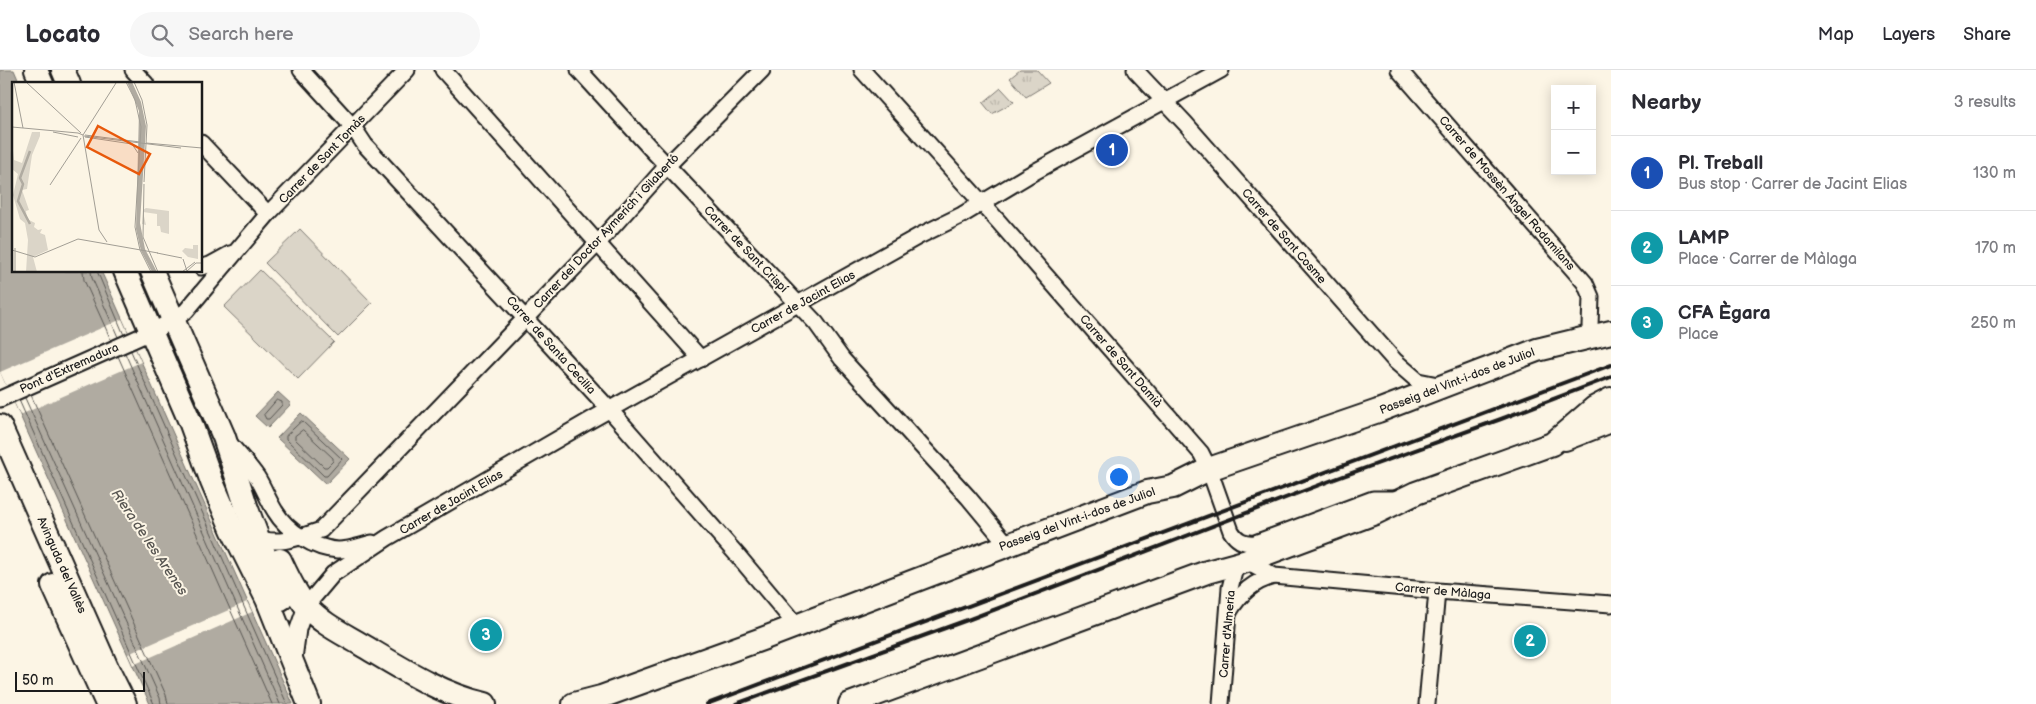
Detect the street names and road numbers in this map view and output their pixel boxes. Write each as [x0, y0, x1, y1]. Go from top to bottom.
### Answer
street label: Carrer de Sant Tomàs [276, 112, 369, 207]
street label: Carrer de Mossèn Àngel Rodamilans [1435, 112, 1579, 274]
street label: Carrer del Doctor Aymerich i Gilabertó [530, 151, 682, 312]
street label: Carrer de Sant Cosme [1238, 186, 1329, 287]
street label: Carrer de Sant Crispí [700, 203, 791, 296]
street label: Carrer de Jacint Elias [749, 268, 858, 337]
street label: Carrer de Santa Cecilia [503, 293, 599, 398]
street label: Carrer de Sant Damià [1076, 312, 1165, 411]
street label: Pont d'Extremadura [17, 340, 121, 397]
street label: Passeig del Vint-i-dos de Juliol [1377, 345, 1537, 418]
street label: Carrer de Jacint Elias [397, 467, 506, 538]
street label: Passeig del Vint-i-dos de Juliol [997, 484, 1157, 555]
street label: Avinguda del Vallès [34, 515, 90, 616]
street label: Carrer de Màlaga [1395, 580, 1492, 603]
street label: Carrer d'Almeria [1216, 589, 1239, 679]

